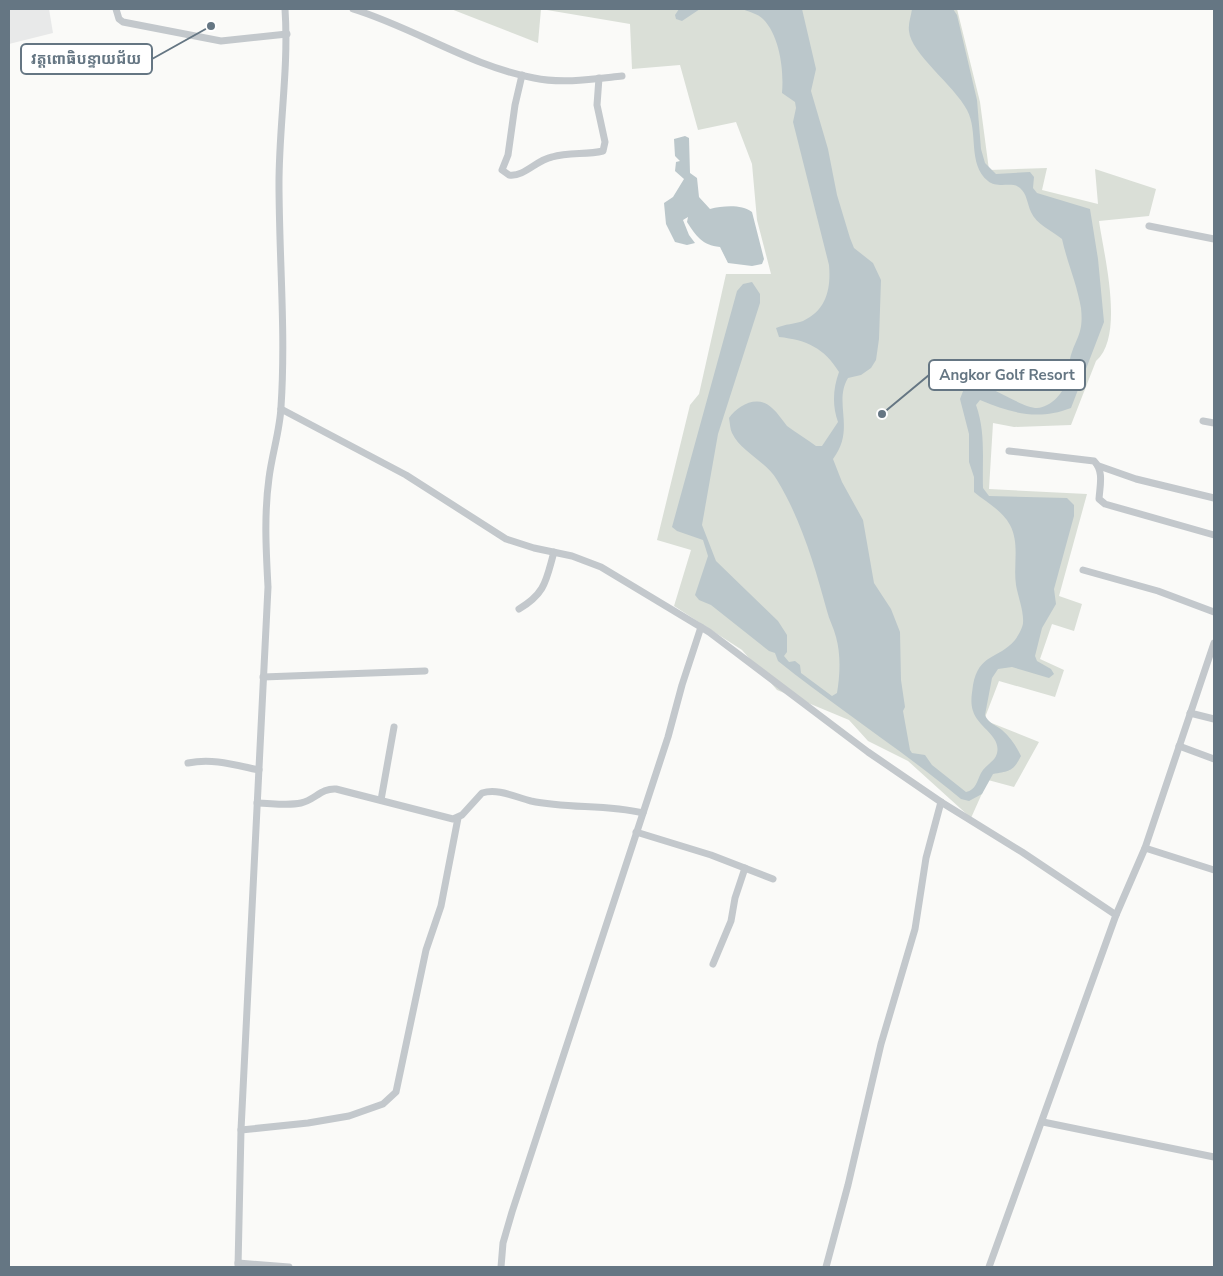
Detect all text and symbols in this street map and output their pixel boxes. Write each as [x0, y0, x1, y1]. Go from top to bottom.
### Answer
callout: វត្តពោធិបន្ទាយជ័យ [21, 44, 152, 74]
text: វត្តពោធិបន្ទាយជ័យ [31, 49, 141, 69]
callout: Angkor Golf Resort [929, 360, 1085, 390]
text: Angkor Golf Resort [939, 365, 1075, 385]

